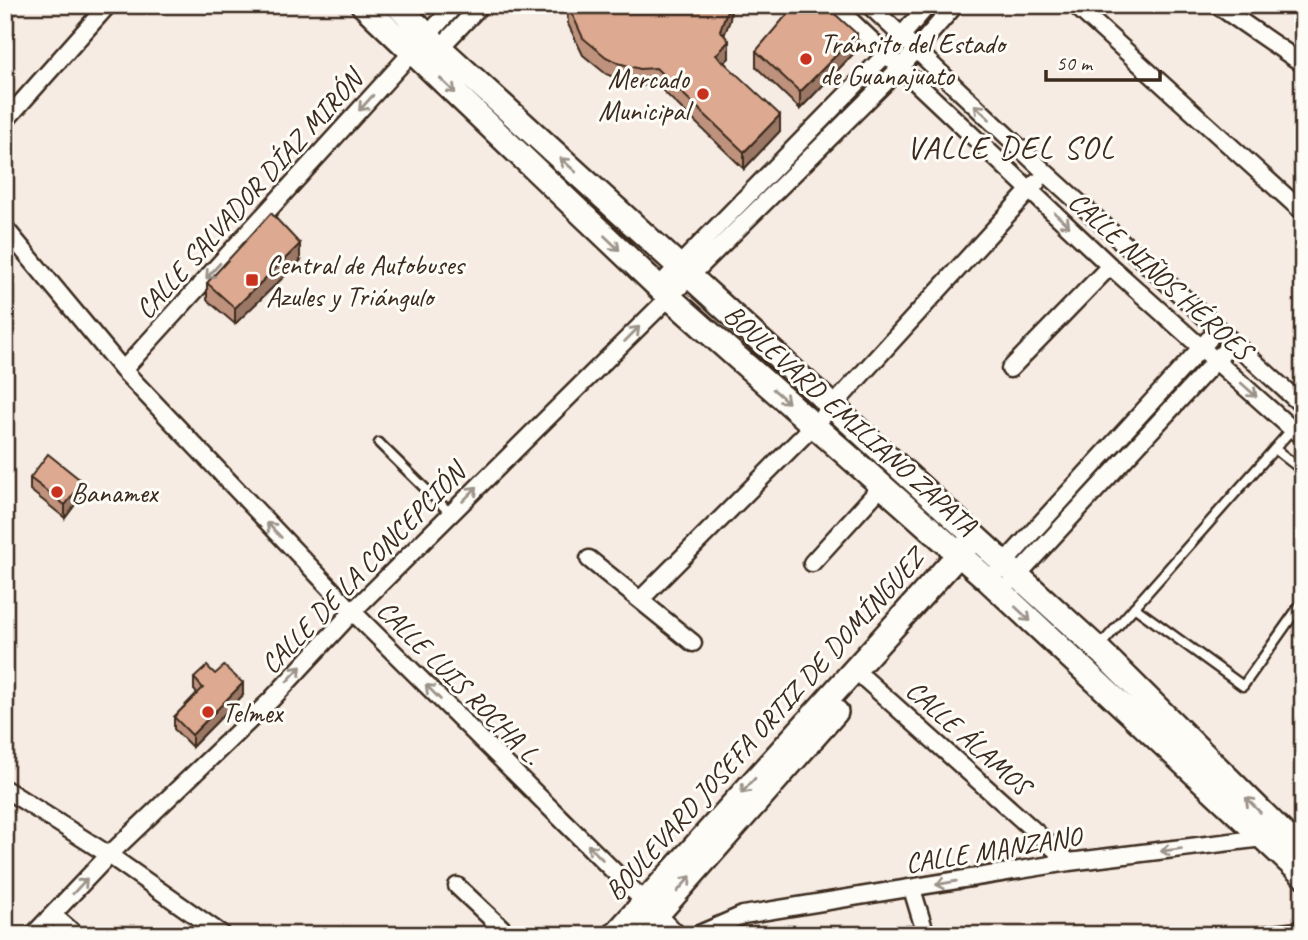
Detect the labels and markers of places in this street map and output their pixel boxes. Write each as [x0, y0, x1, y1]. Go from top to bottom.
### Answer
place label: Tránsito del Estado de Guanajuato [820, 26, 1008, 93]
marker: Tránsito del Estado de Guanajuato [798, 51, 814, 67]
place label: Mercado Municipal [598, 61, 694, 128]
marker: Mercado Municipal [695, 86, 711, 102]
place label: Central de Autobuses Azules y Triángulo [266, 247, 466, 314]
marker: Central de Autobuses Azules y Triángulo [244, 272, 260, 288]
place label: Banamex [71, 475, 160, 510]
marker: Banamex [49, 484, 65, 500]
place label: Telmex [222, 695, 285, 730]
marker: Telmex [200, 704, 216, 720]

